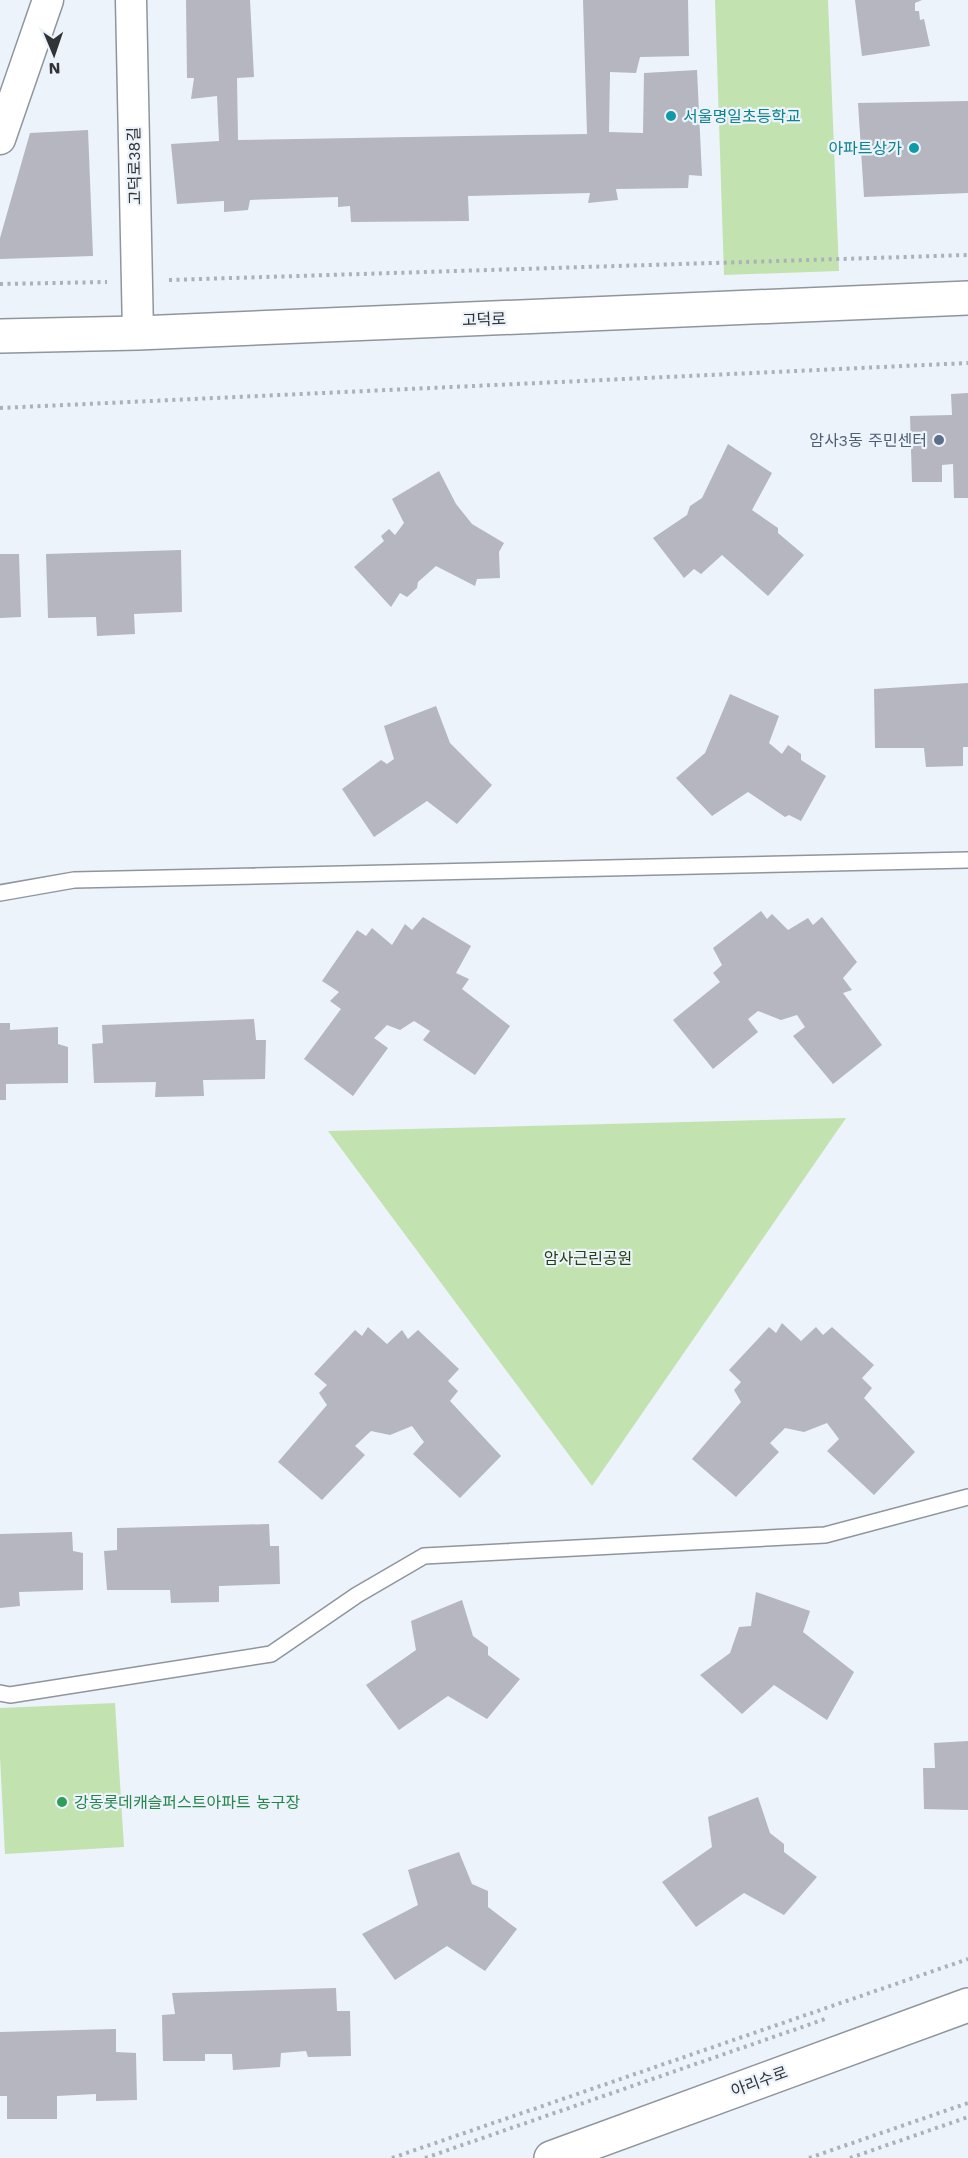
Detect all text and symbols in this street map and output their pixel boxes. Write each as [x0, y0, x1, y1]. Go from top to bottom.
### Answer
north arrow [24, 24, 84, 84]
text: N [48, 59, 61, 78]
place label: 서울명일초등학교 [683, 107, 801, 126]
marker: 서울명일초등학교 [664, 109, 678, 123]
street label: 고덕로38길 [124, 127, 145, 205]
place label: 아파트상가 [828, 139, 902, 158]
marker: 아파트상가 [907, 141, 921, 155]
street label: 고덕로 [462, 309, 507, 330]
place label: 암사3동 주민센터 [809, 431, 927, 450]
marker: 암사3동 주민센터 [932, 433, 946, 447]
park label: 암사근린공원 [544, 1249, 632, 1268]
place label: 강동롯데캐슬퍼스트아파트 농구장 [74, 1793, 301, 1812]
marker: 강동롯데캐슬퍼스트아파트 농구장 [55, 1795, 69, 1809]
street label: 아리수로 [728, 2062, 790, 2100]

